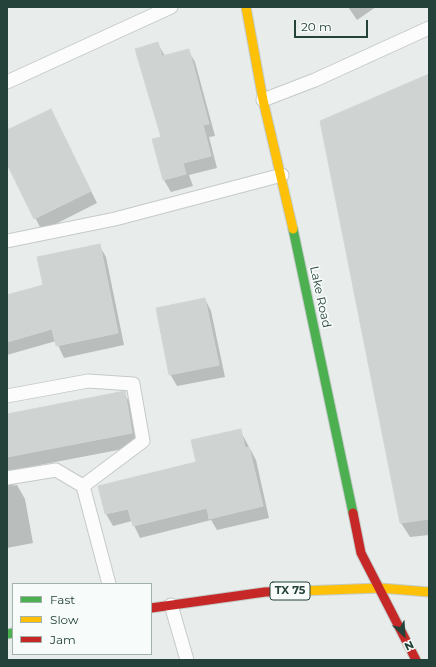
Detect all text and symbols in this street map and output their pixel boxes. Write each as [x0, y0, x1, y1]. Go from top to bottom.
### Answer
scale bar [296, 12, 370, 38]
text: 20 m [301, 19, 332, 34]
street label: Lake Road [306, 265, 334, 329]
road number: TX 75 [270, 582, 310, 600]
legend [12, 583, 152, 655]
text: Fast [50, 592, 75, 607]
text: Slow [50, 612, 79, 627]
north arrow [384, 615, 424, 655]
text: Jam [50, 632, 76, 647]
text: N [402, 638, 416, 654]

